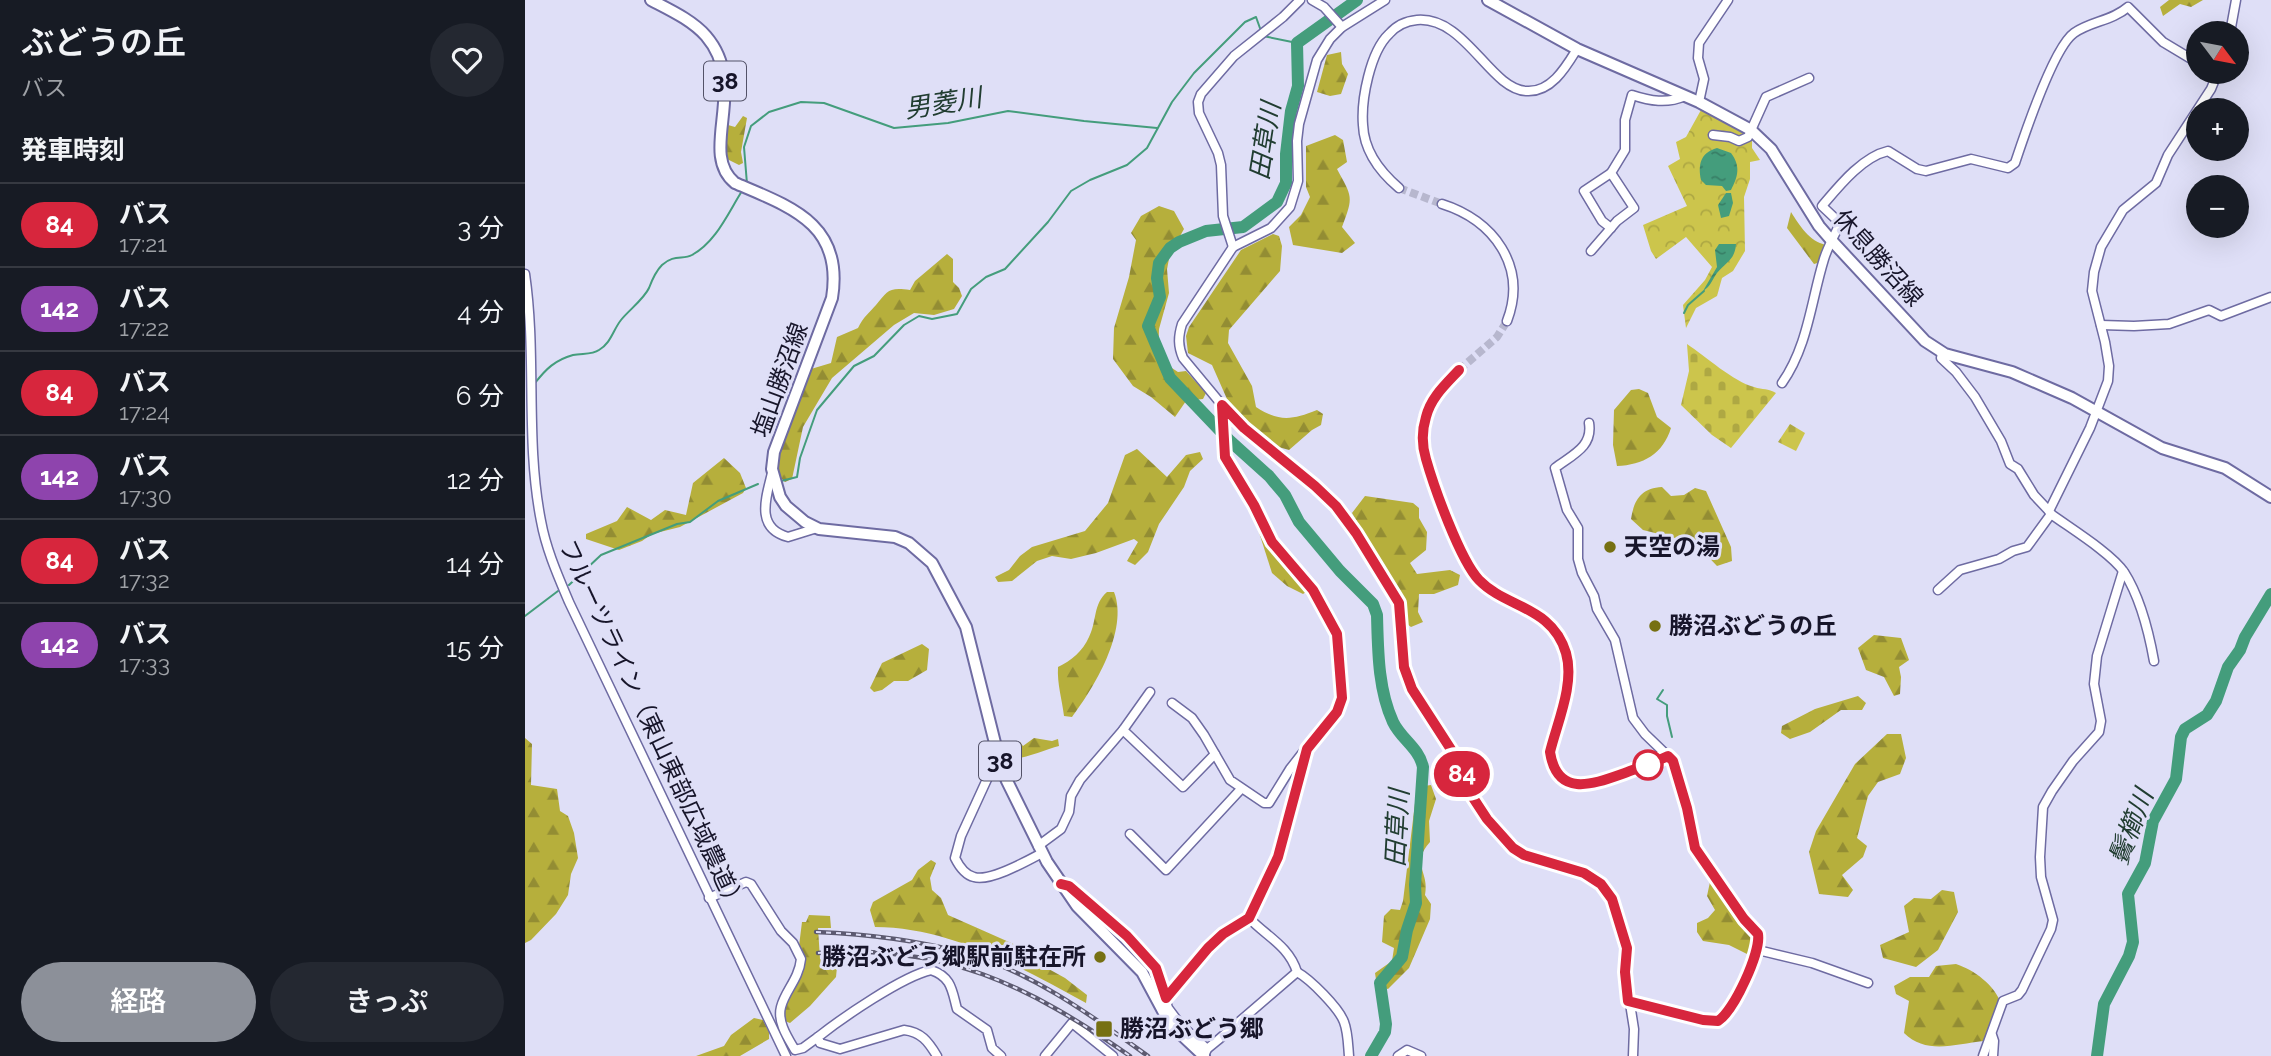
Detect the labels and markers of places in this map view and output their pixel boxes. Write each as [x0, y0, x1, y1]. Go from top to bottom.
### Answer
place label: 天空の湯 [1624, 532, 1720, 561]
marker: 天空の湯 [1602, 539, 1618, 555]
place label: 勝沼ぶどうの丘 [1669, 611, 1837, 640]
marker: 勝沼ぶどうの丘 [1647, 618, 1663, 634]
unlabelled marker [1633, 750, 1663, 780]
place label: 勝沼ぶどう郷駅前駐在所 [822, 942, 1086, 971]
marker: 勝沼ぶどう郷駅前駐在所 [1092, 949, 1108, 965]
place label: 勝沼ぶどう郷 [1120, 1014, 1264, 1043]
marker: 勝沼ぶどう郷 [1094, 1019, 1114, 1039]

